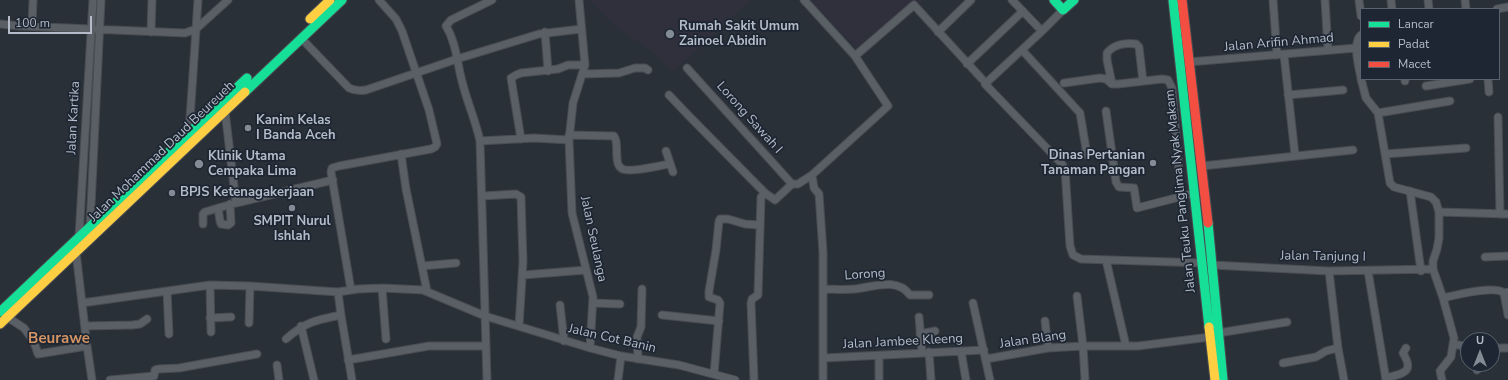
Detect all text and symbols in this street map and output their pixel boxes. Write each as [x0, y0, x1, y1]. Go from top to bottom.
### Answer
scale bar [10, 8, 94, 34]
legend [1360, 8, 1500, 80]
text: 100 m [15, 15, 50, 31]
text: Lancar [1398, 16, 1434, 32]
place label: Rumah Sakit Umum Zainoel Abidin [679, 19, 799, 50]
marker: Rumah Sakit Umum Zainoel Abidin [664, 28, 676, 40]
street label: Jalan Arifin Ahmad [1223, 30, 1335, 56]
text: Padat [1398, 36, 1429, 52]
text: Macet [1398, 56, 1431, 72]
street label: Jalan Mohammad Daud Beureueh [86, 78, 238, 226]
street label: Lorong Sawah I [713, 79, 785, 157]
street label: Jalan Kartika [64, 81, 84, 155]
street label: Jalan Teuku Panglima Nyak Makam [1163, 89, 1199, 293]
place label: Kanim Kelas I Banda Aceh [256, 113, 336, 144]
marker: Kanim Kelas I Banda Aceh [243, 123, 253, 133]
place label: Dinas Pertanian Tanaman Pangan [1041, 148, 1145, 179]
place label: Klinik Utama Cempaka Lima [208, 149, 296, 180]
marker: Klinik Utama Cempaka Lima [193, 158, 205, 170]
marker: Dinas Pertanian Tanaman Pangan [1148, 158, 1158, 168]
place label: BPJS Ketenagakerjaan [180, 185, 314, 201]
marker: BPJS Ketenagakerjaan [167, 188, 177, 198]
street label: Jalan Seulanga [576, 195, 610, 283]
marker: SMPIT Nurul Ishlah [287, 203, 297, 213]
place label: SMPIT Nurul Ishlah [253, 214, 331, 245]
street label: Jalan Tanjung I [1280, 248, 1366, 266]
street label: Lorong [844, 266, 886, 284]
street label: Jalan Cot Banin [567, 321, 657, 357]
street label: Jalan Blang [999, 328, 1067, 352]
district label: Beurawe [28, 330, 90, 348]
street label: Jalan Jambee Kleeng [843, 331, 963, 353]
north arrow [1460, 332, 1500, 372]
text: U [1476, 333, 1484, 348]

